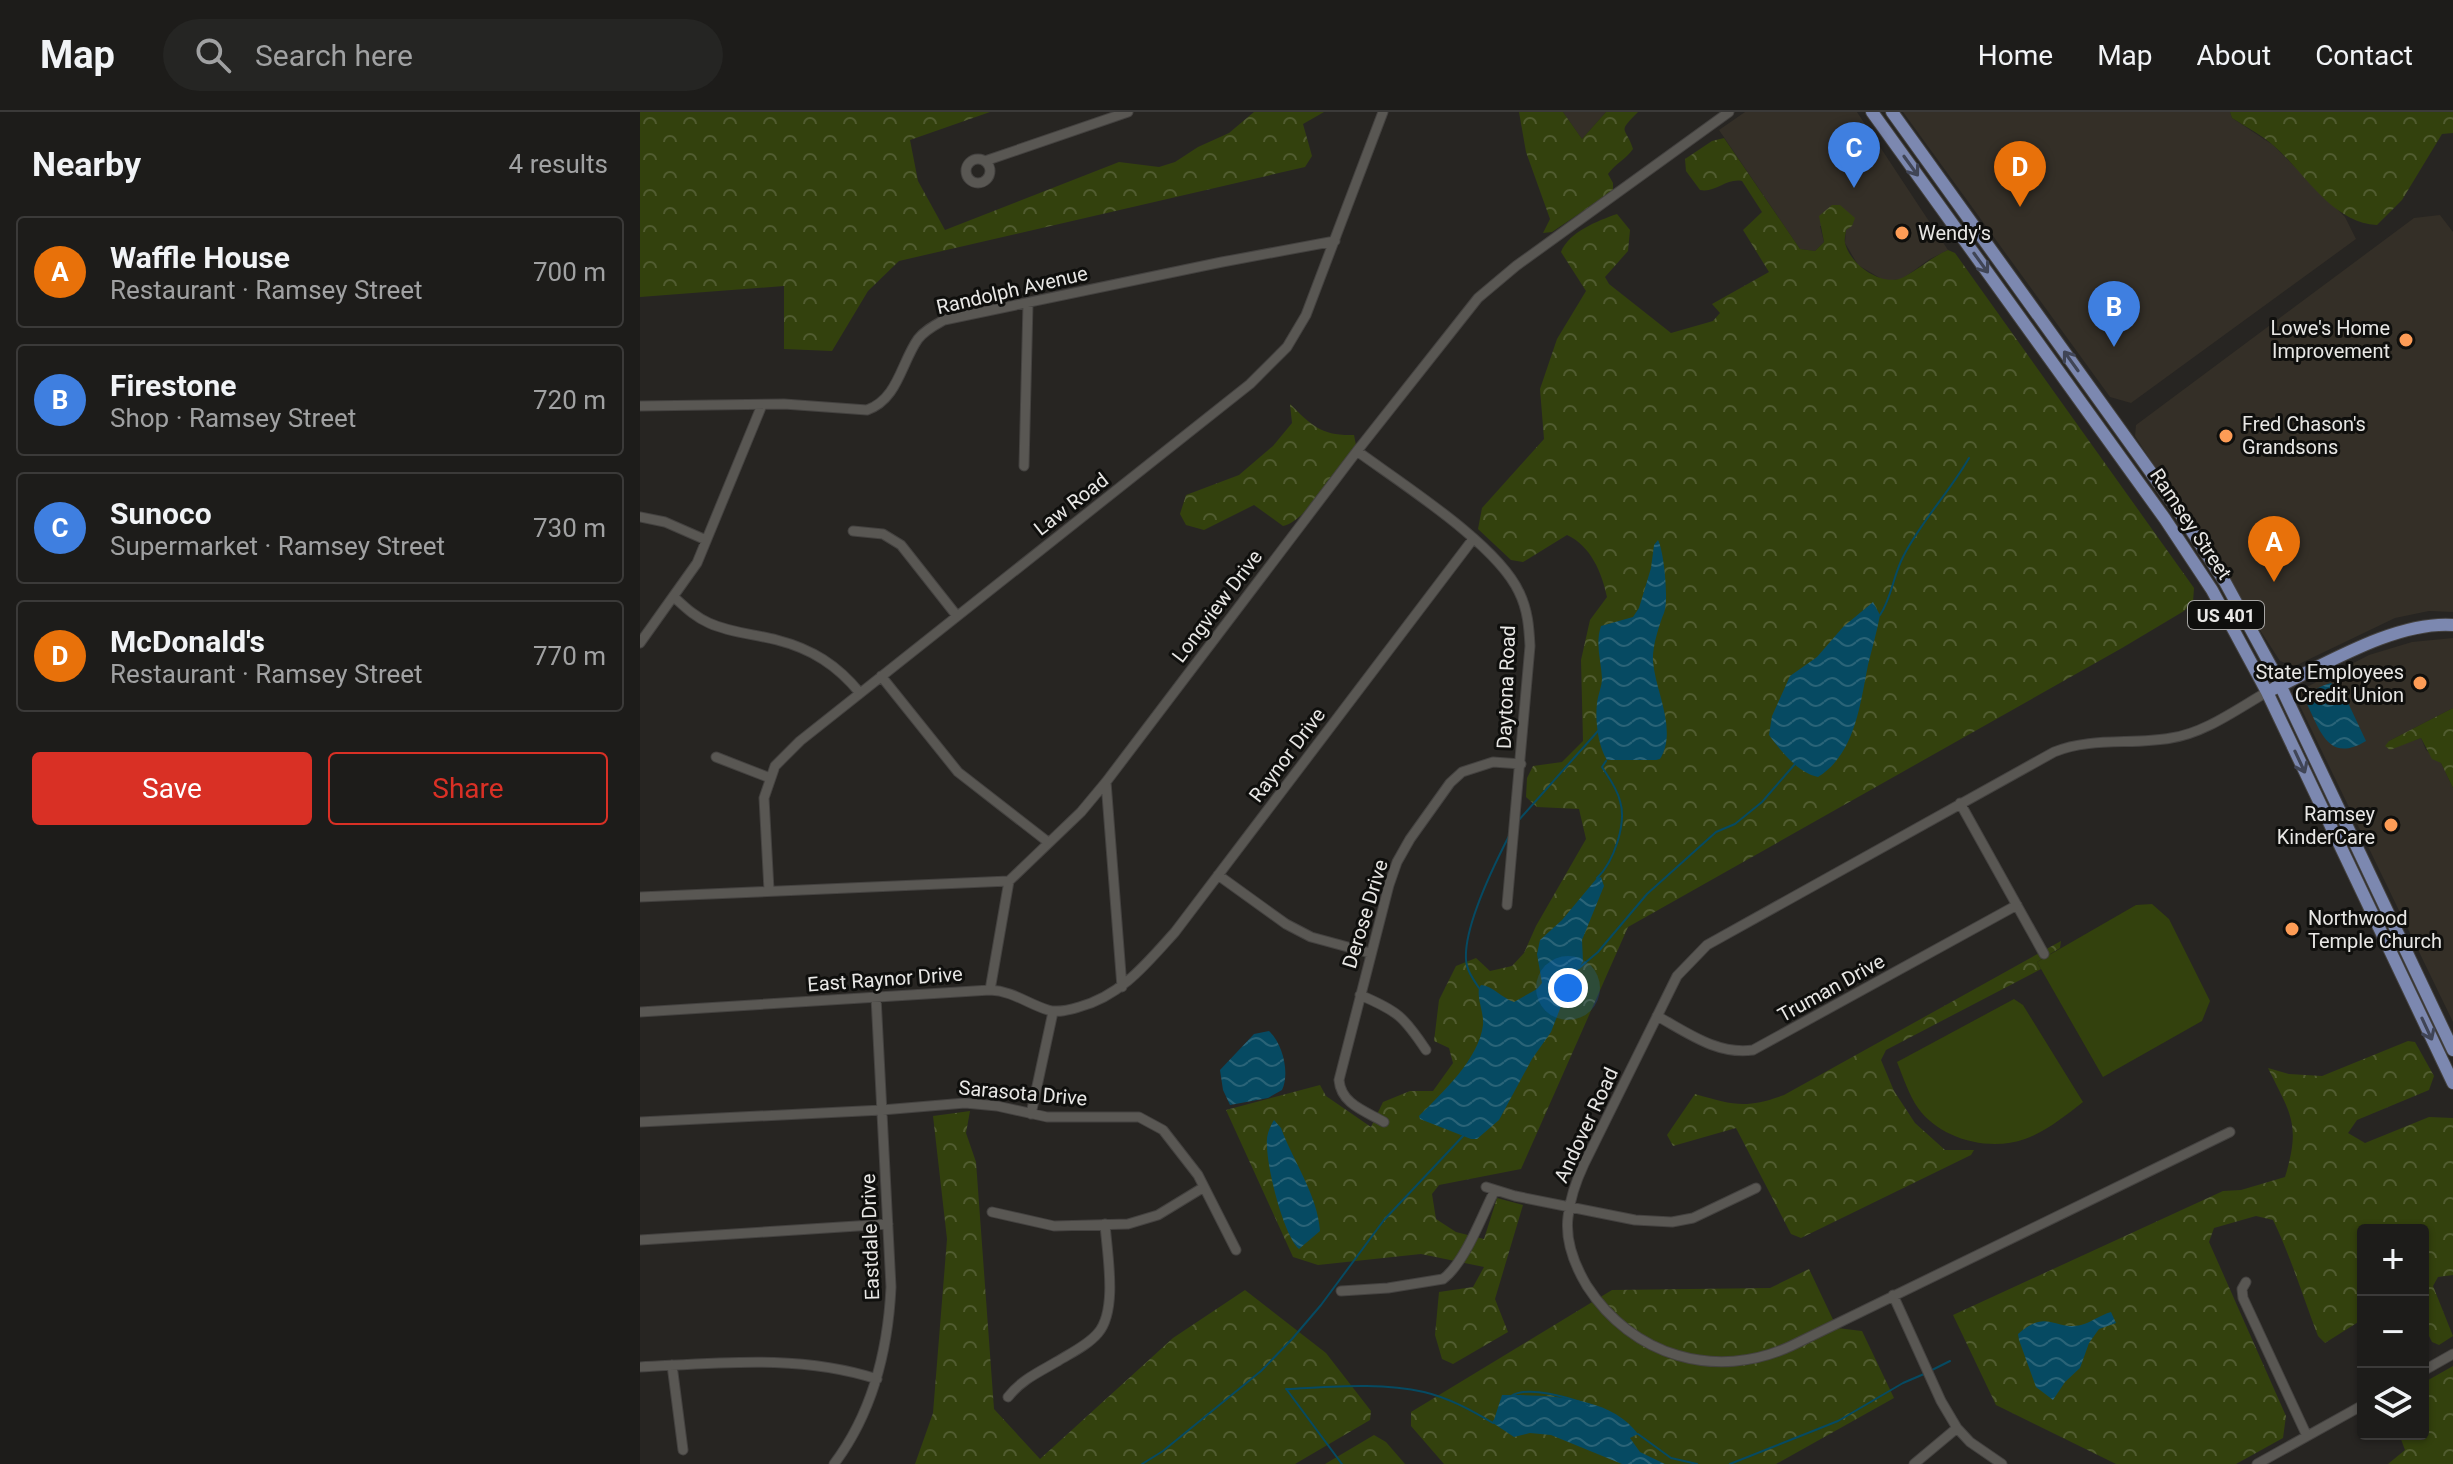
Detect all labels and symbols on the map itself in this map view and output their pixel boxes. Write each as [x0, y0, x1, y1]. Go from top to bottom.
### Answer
pin: C [1828, 122, 1880, 188]
pin: D [1994, 141, 2046, 207]
one-way arrow [1903, 154, 1919, 176]
place label: Wendy's [1918, 221, 1991, 245]
marker: Wendy's [1893, 224, 1911, 242]
one-way arrow [1972, 251, 1989, 273]
street label: Randolph Avenue [934, 261, 1090, 319]
pin: B [2088, 281, 2140, 347]
place label: Lowe's Home Improvement [2271, 316, 2390, 363]
marker: Lowe's Home Improvement [2397, 331, 2415, 349]
one-way arrow [2063, 351, 2079, 373]
place label: Fred Chason's Grandsons [2242, 412, 2366, 459]
marker: Fred Chason's Grandsons [2217, 427, 2235, 445]
street label: Ramsey Street [2145, 464, 2237, 584]
street label: Law Road [1029, 468, 1113, 540]
pin: A [2248, 516, 2300, 582]
street label: Longview Drive [1167, 545, 1267, 667]
road number: US 401 [2188, 601, 2264, 629]
street label: Daytona Road [1492, 625, 1520, 749]
place label: State Employees Credit Union [2255, 660, 2404, 707]
marker: State Employees Credit Union [2411, 674, 2429, 692]
street label: Raynor Drive [1244, 703, 1330, 807]
one-way arrow [2293, 750, 2308, 774]
place label: Ramsey KinderCare [2277, 802, 2376, 849]
marker: Ramsey KinderCare [2382, 816, 2400, 834]
street label: Derose Drive [1337, 857, 1393, 971]
place label: Northwood Temple Church [2308, 906, 2442, 953]
marker: Northwood Temple Church [2283, 920, 2301, 938]
street label: Truman Drive [1773, 949, 1889, 1027]
street label: East Raynor Drive [806, 962, 964, 996]
your location [1548, 968, 1588, 1008]
one-way arrow [2420, 1017, 2435, 1041]
street label: Andover Road [1549, 1064, 1623, 1186]
street label: Sarasota Drive [958, 1075, 1088, 1111]
street label: Eastdale Drive [856, 1173, 884, 1301]

